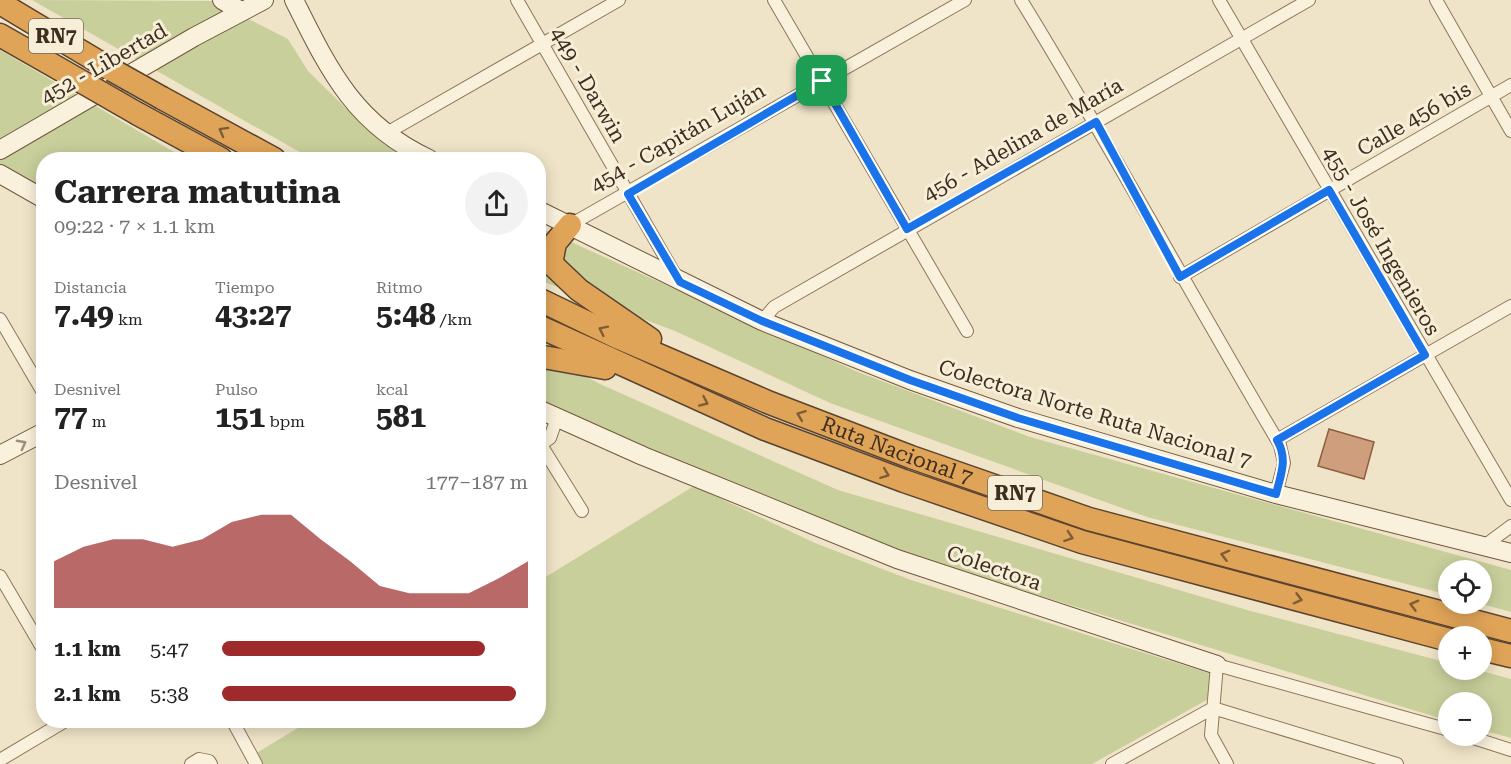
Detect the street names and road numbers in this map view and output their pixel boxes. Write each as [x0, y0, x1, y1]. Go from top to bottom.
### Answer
street label: 452 - Libertad [37, 18, 172, 110]
road number: RN7 [29, 19, 83, 53]
street label: 449 - Darwin [545, 23, 631, 147]
street label: 456 - Adelina de María [919, 73, 1128, 207]
street label: Calle 456 bis [1353, 77, 1475, 161]
street label: 454 - Capitán Luján [587, 78, 770, 198]
street label: 455 - José Ingenieros [1317, 142, 1445, 340]
street label: Colectora Norte Ruta Nacional 7 [936, 355, 1254, 473]
street label: Ruta Nacional 7 [818, 412, 976, 490]
road number: RN7 [988, 476, 1042, 510]
street label: Colectora [944, 541, 1045, 596]

